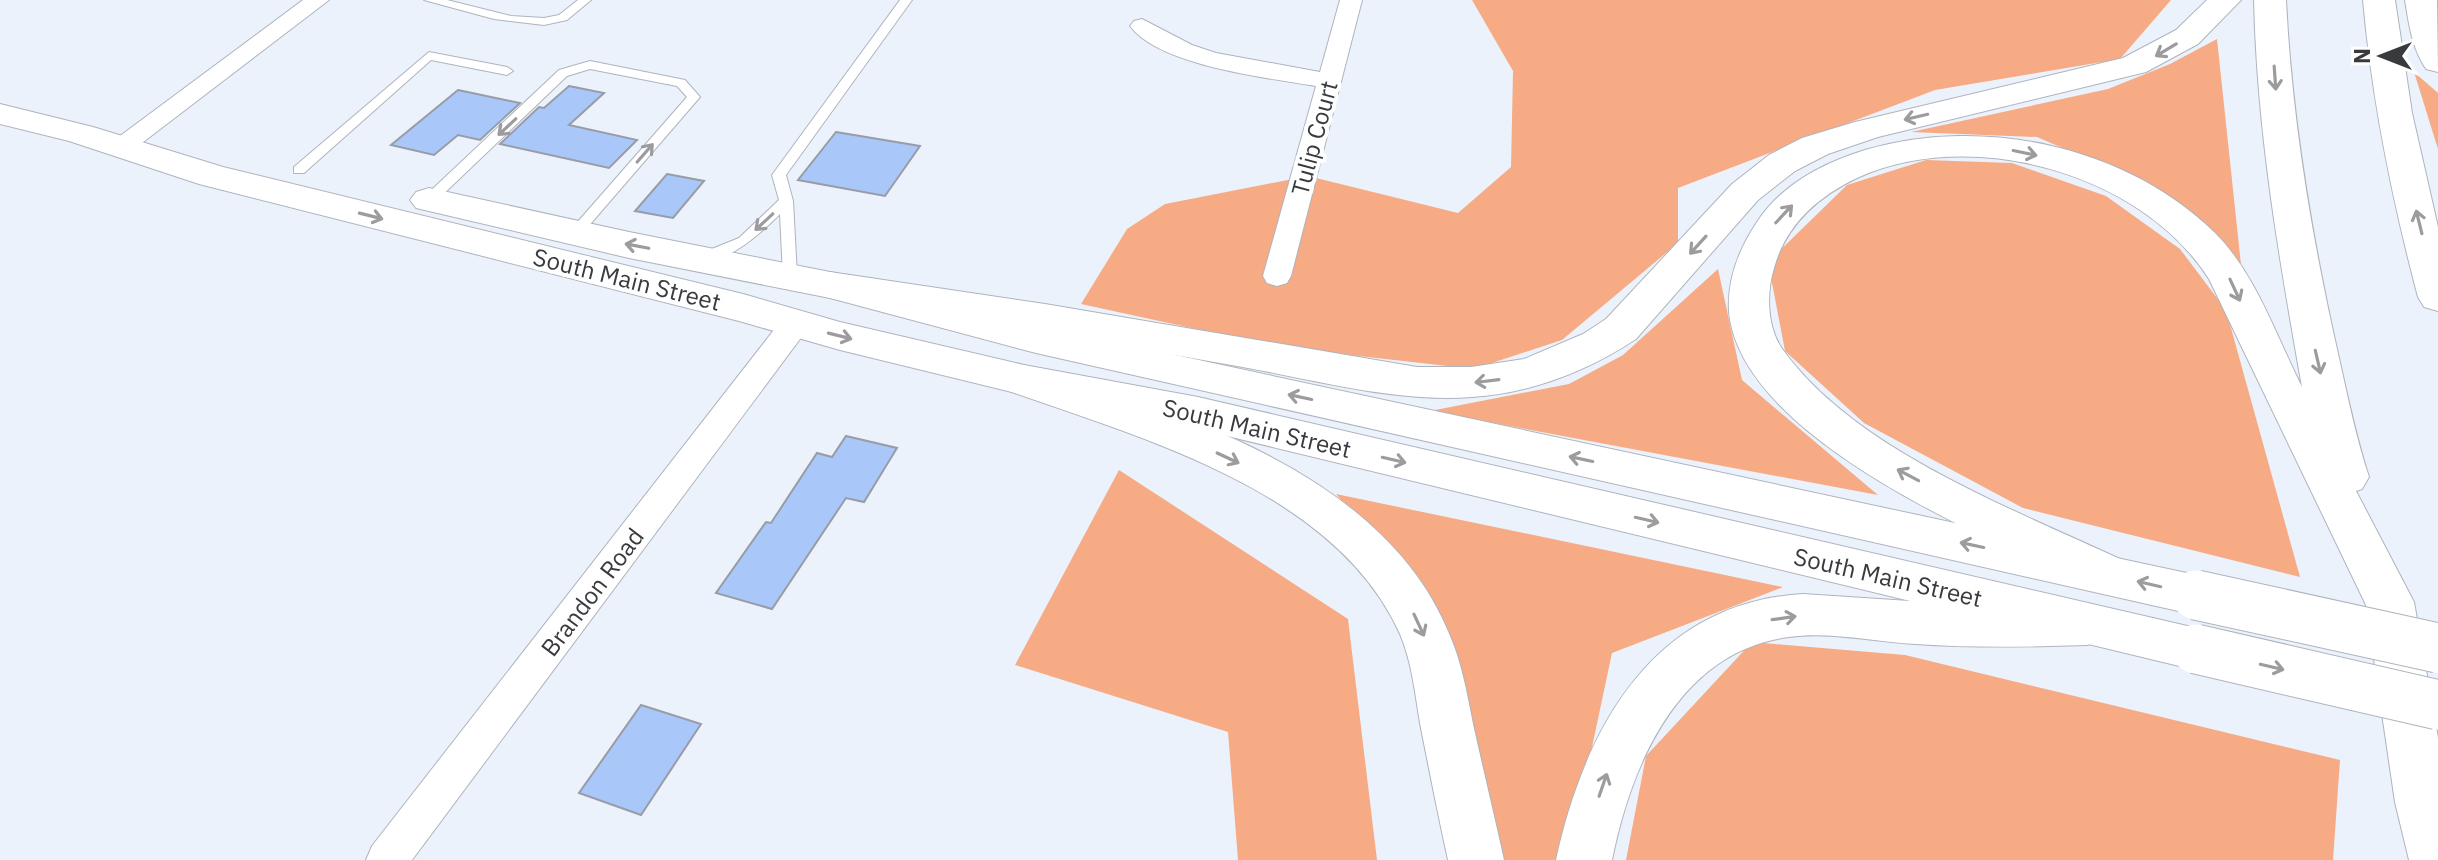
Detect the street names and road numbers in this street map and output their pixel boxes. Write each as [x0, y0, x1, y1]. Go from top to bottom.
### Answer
street label: Tulip Court [1283, 77, 1345, 199]
street label: South Main Street [530, 240, 724, 318]
street label: South Main Street [1160, 391, 1354, 465]
street label: Brandon Road [533, 521, 651, 663]
street label: South Main Street [1791, 540, 1985, 614]

